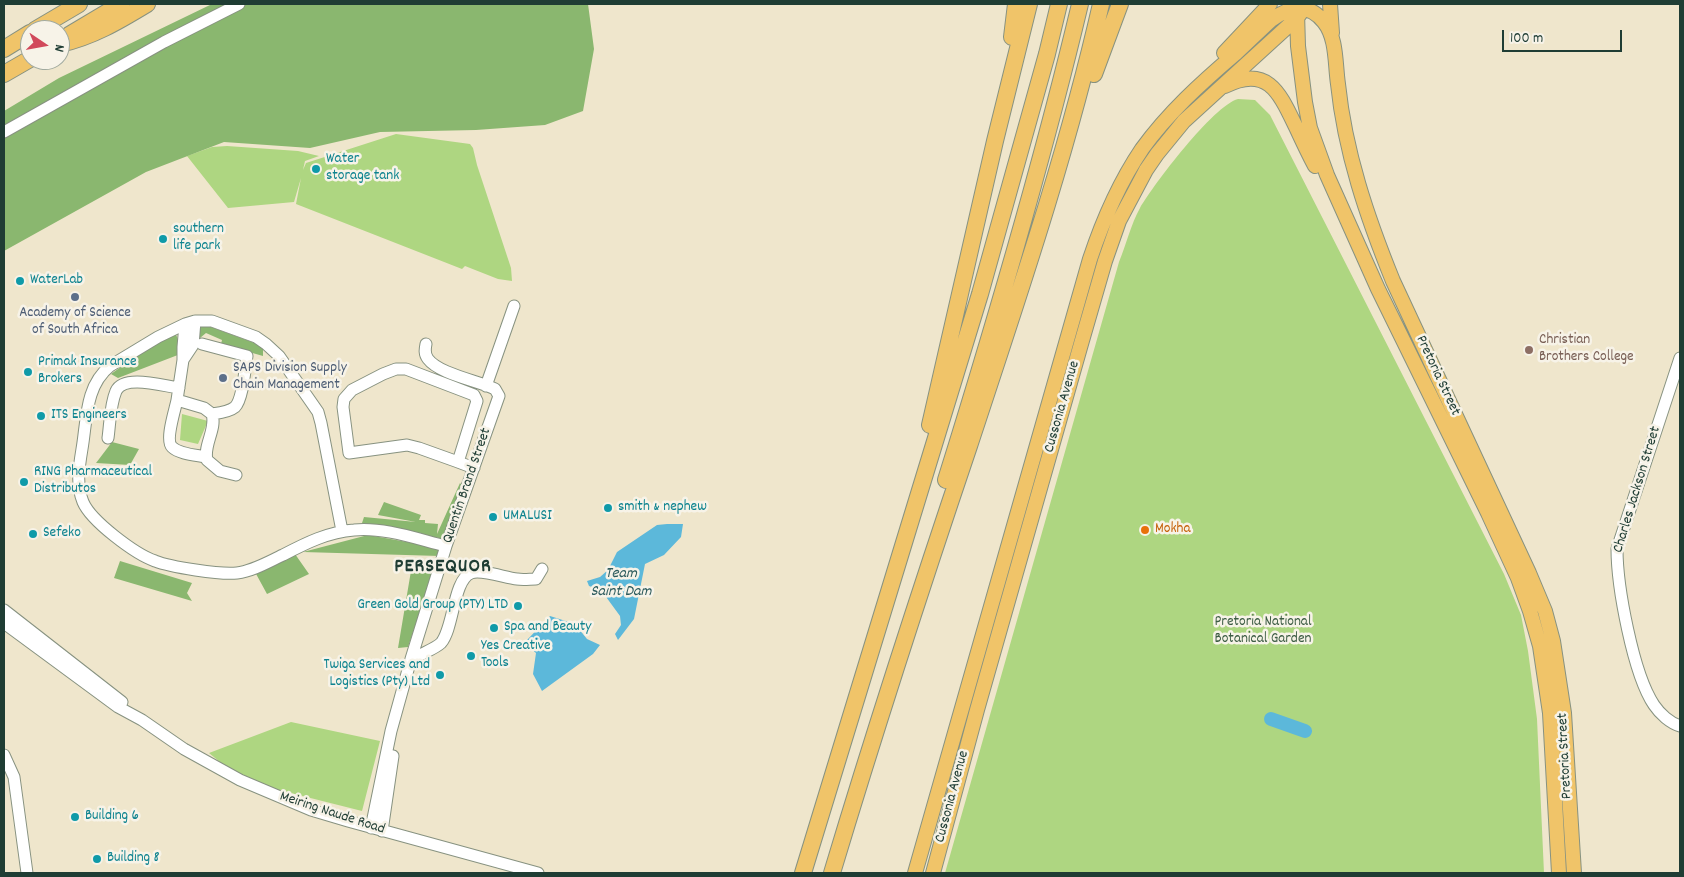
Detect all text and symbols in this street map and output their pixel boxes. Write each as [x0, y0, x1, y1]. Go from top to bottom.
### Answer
north arrow [20, 20, 70, 70]
scale bar [1504, 20, 1624, 52]
text: 100 m [1510, 28, 1543, 50]
text: N [48, 42, 69, 53]
place label: Water storage tank [326, 151, 399, 186]
marker: Water storage tank [310, 163, 322, 175]
place label: southern life park [173, 221, 224, 256]
marker: southern life park [157, 233, 169, 245]
place label: WaterLab [30, 272, 83, 290]
marker: WaterLab [14, 275, 26, 287]
marker: Academy of Science of South Africa [69, 291, 81, 303]
place label: Academy of Science of South Africa [19, 305, 131, 340]
place label: Christian Brothers College [1539, 332, 1634, 367]
street label: Pretoria Street [1411, 333, 1463, 419]
marker: Christian Brothers College [1523, 344, 1535, 356]
place label: Primak Insurance Brokers [38, 354, 137, 389]
street label: Cussonia Avenue [1041, 359, 1085, 455]
place label: SAPS Division Supply Chain Management [233, 360, 347, 395]
marker: Primak Insurance Brokers [22, 366, 34, 378]
marker: SAPS Division Supply Chain Management [217, 372, 229, 384]
place label: ITS Engineers [51, 407, 127, 425]
marker: ITS Engineers [35, 410, 47, 422]
street label: Charles Jackson Street [1610, 425, 1666, 555]
street label: Quentin Brand Street [440, 426, 496, 546]
place label: RING Pharmaceutical Distributos [34, 464, 152, 499]
marker: RING Pharmaceutical Distributos [18, 476, 30, 488]
place label: smith & nephew [618, 499, 707, 517]
marker: smith & nephew [602, 502, 614, 514]
place label: UMALUSI [503, 508, 552, 526]
marker: UMALUSI [487, 511, 499, 523]
place label: Mokha [1155, 521, 1191, 539]
marker: Mokha [1139, 524, 1151, 536]
place label: Sefeko [43, 525, 81, 543]
marker: Sefeko [27, 528, 39, 540]
district label: PERSEQUOR [393, 556, 493, 580]
water label: Team Saint Dam [590, 565, 652, 603]
place label: Green Gold Group (PTY) LTD [357, 597, 508, 615]
marker: Green Gold Group (PTY) LTD [512, 600, 524, 612]
park label: Pretoria National Botanical Garden [1215, 614, 1311, 649]
place label: Spa and Beauty [504, 619, 591, 637]
marker: Spa and Beauty [488, 622, 500, 634]
place label: Yes Creative Tools [481, 638, 551, 673]
marker: Yes Creative Tools [465, 650, 477, 662]
place label: Twiga Services and Logistics (Pty) Ltd [323, 657, 430, 692]
marker: Twiga Services and Logistics (Pty) Ltd [434, 669, 446, 681]
street label: Pretoria Street [1555, 712, 1577, 800]
street label: Cussonia Avenue [932, 749, 974, 845]
street label: Meiring Naude Road [277, 789, 387, 839]
place label: Building 6 [85, 808, 139, 826]
marker: Building 6 [69, 811, 81, 823]
place label: Building 8 [107, 850, 160, 868]
marker: Building 8 [91, 853, 103, 865]

